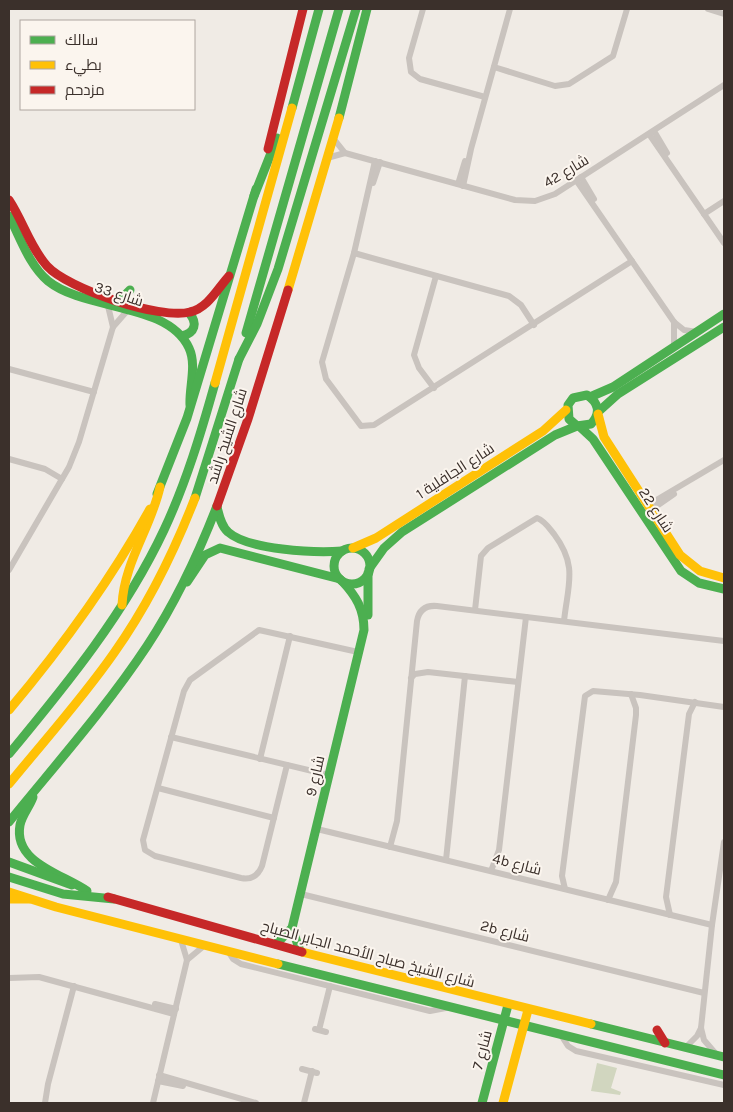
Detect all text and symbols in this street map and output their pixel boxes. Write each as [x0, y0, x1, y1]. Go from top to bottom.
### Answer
legend [20, 20, 195, 110]
text: سالك [65, 31, 98, 49]
text: بطيء [65, 56, 102, 77]
text: مزدحم [65, 81, 105, 100]
street label: شارع 42 [540, 150, 593, 193]
street label: شارع 33 [92, 278, 146, 312]
street label: شارع الشيخ راشد [203, 386, 253, 487]
street label: شارع الجافلية 1 [413, 439, 499, 505]
street label: شارع 22 [633, 484, 677, 537]
street label: شارع 9 [302, 754, 330, 799]
street label: 4b شارع [490, 849, 543, 881]
street label: 2b شارع [478, 916, 532, 948]
street label: شارع الشيخ صباح الأحمد الجابر الصباح [259, 917, 477, 993]
street label: شارع 7 [468, 1029, 498, 1072]

